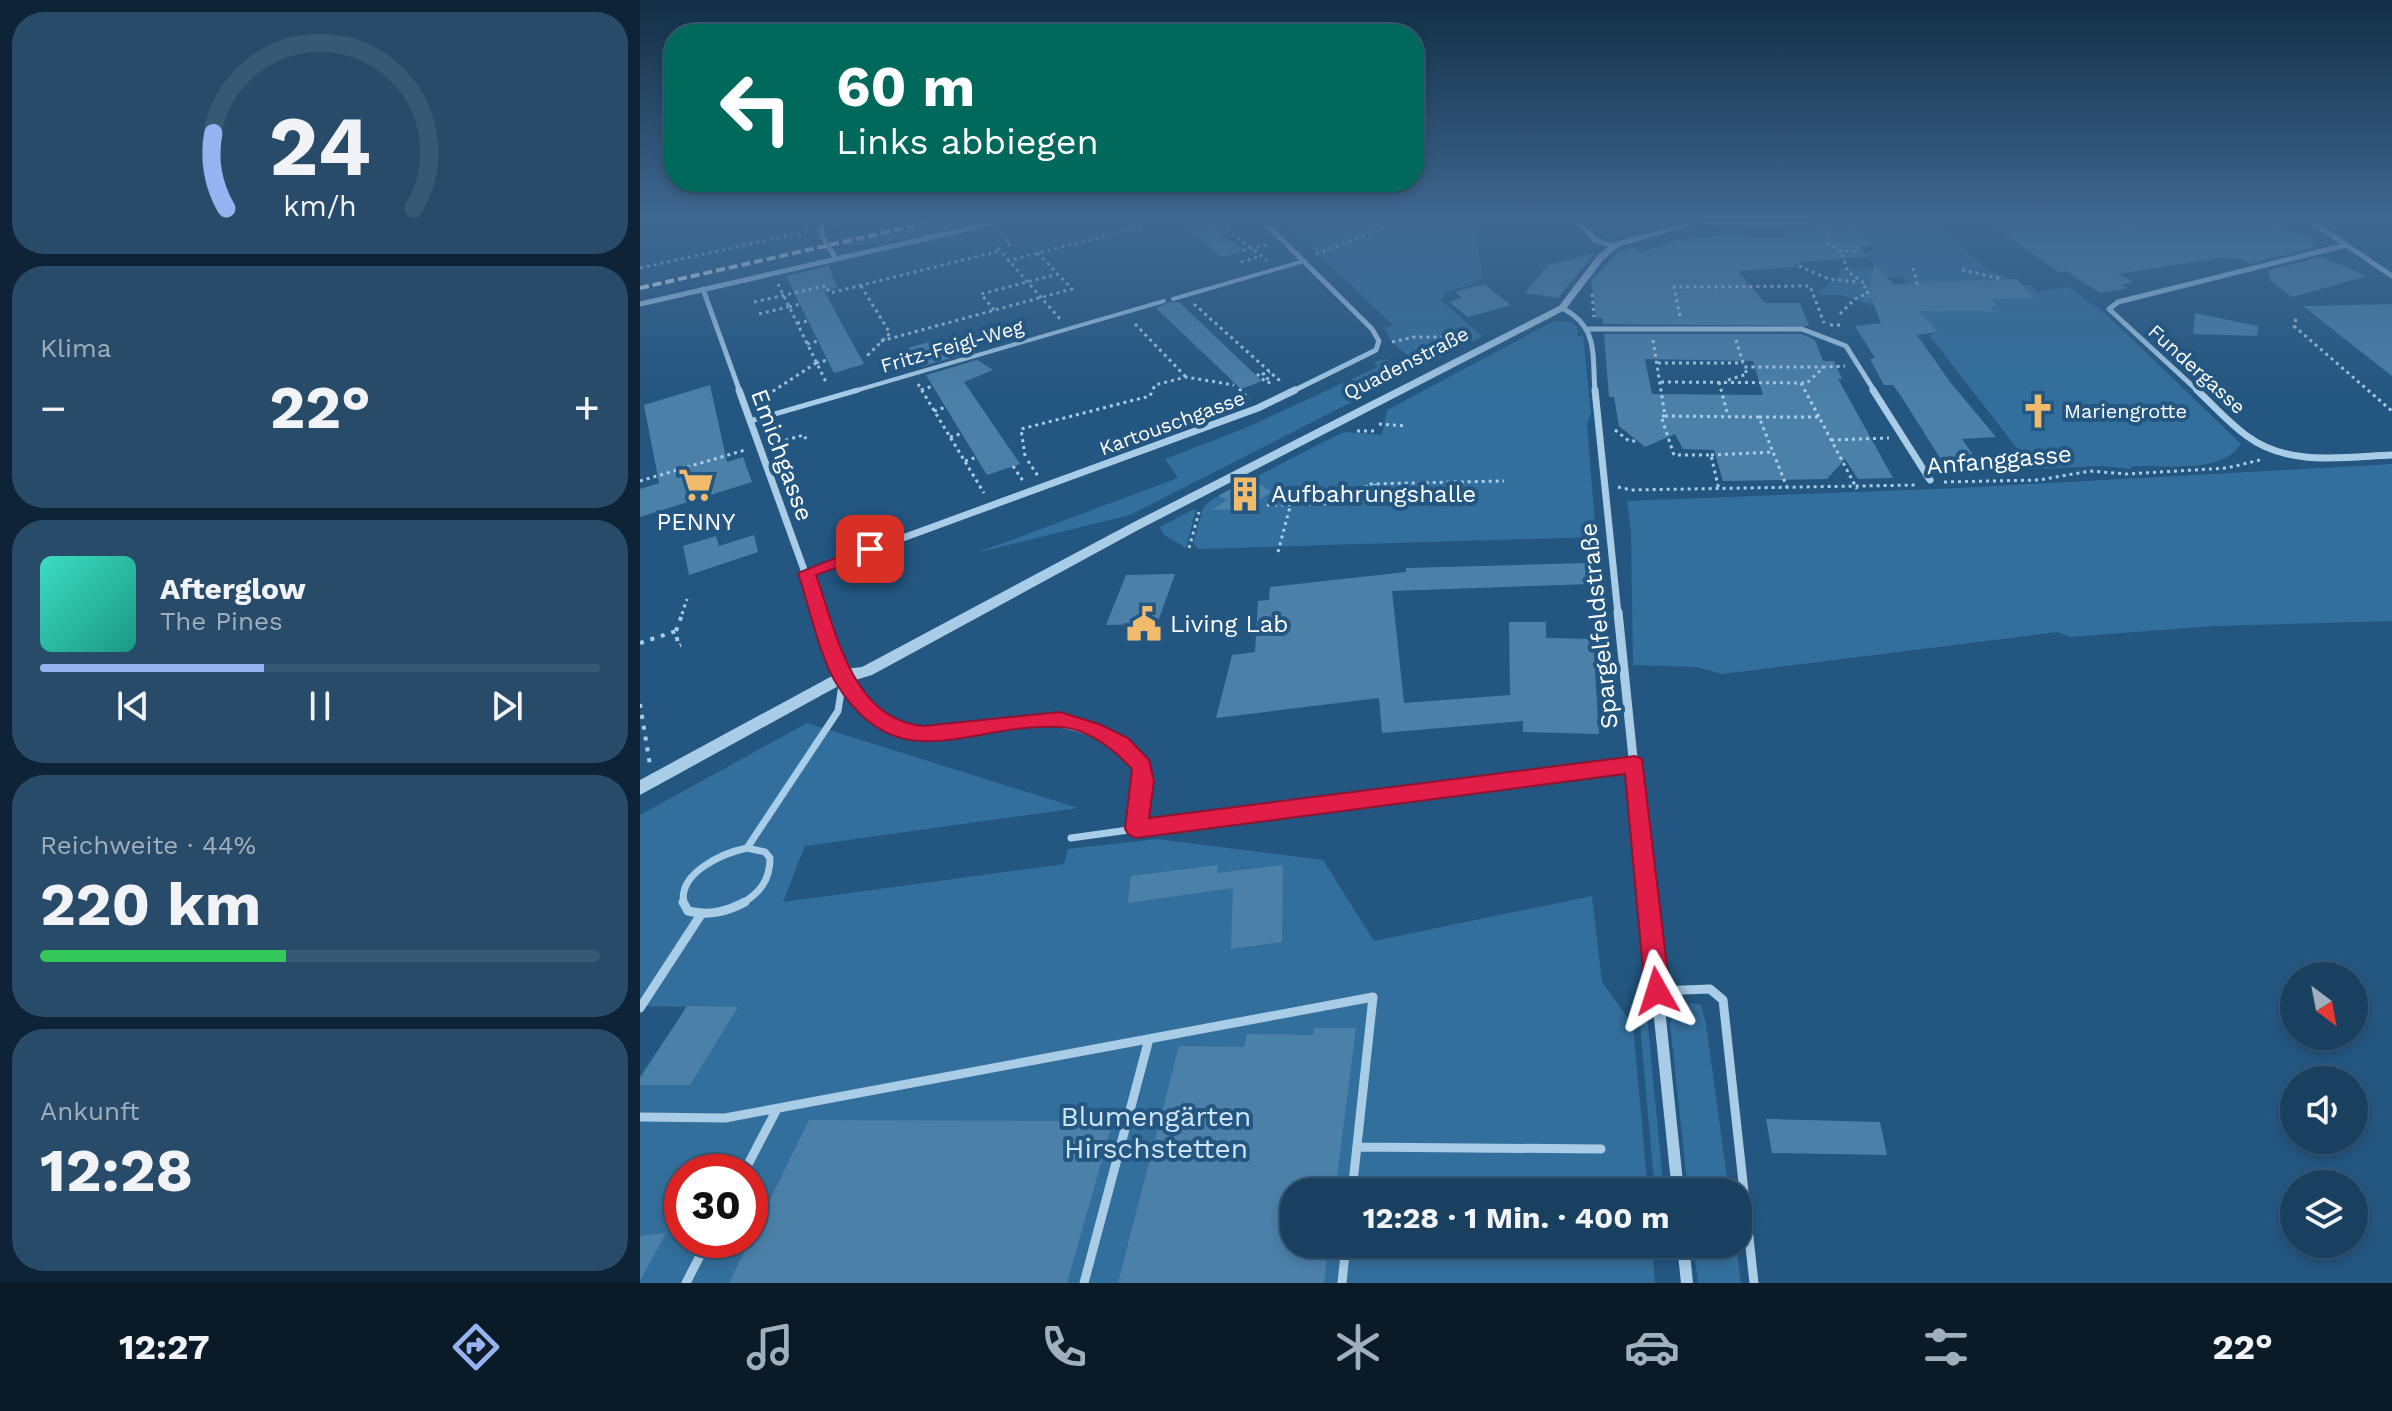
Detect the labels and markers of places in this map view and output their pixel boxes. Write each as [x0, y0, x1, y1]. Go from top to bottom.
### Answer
church icon: Mariengrotte [2019, 392, 2057, 430]
place label: Mariengrotte [2064, 399, 2187, 423]
supermarket icon: PENNY [677, 466, 715, 504]
building icon: Aufbahrungshalle [1226, 475, 1264, 513]
place label: Aufbahrungshalle [1271, 480, 1476, 508]
place label: PENNY [657, 508, 736, 536]
pin [836, 515, 904, 583]
public building icon: Living Lab [1125, 605, 1163, 643]
place label: Living Lab [1170, 610, 1288, 638]

